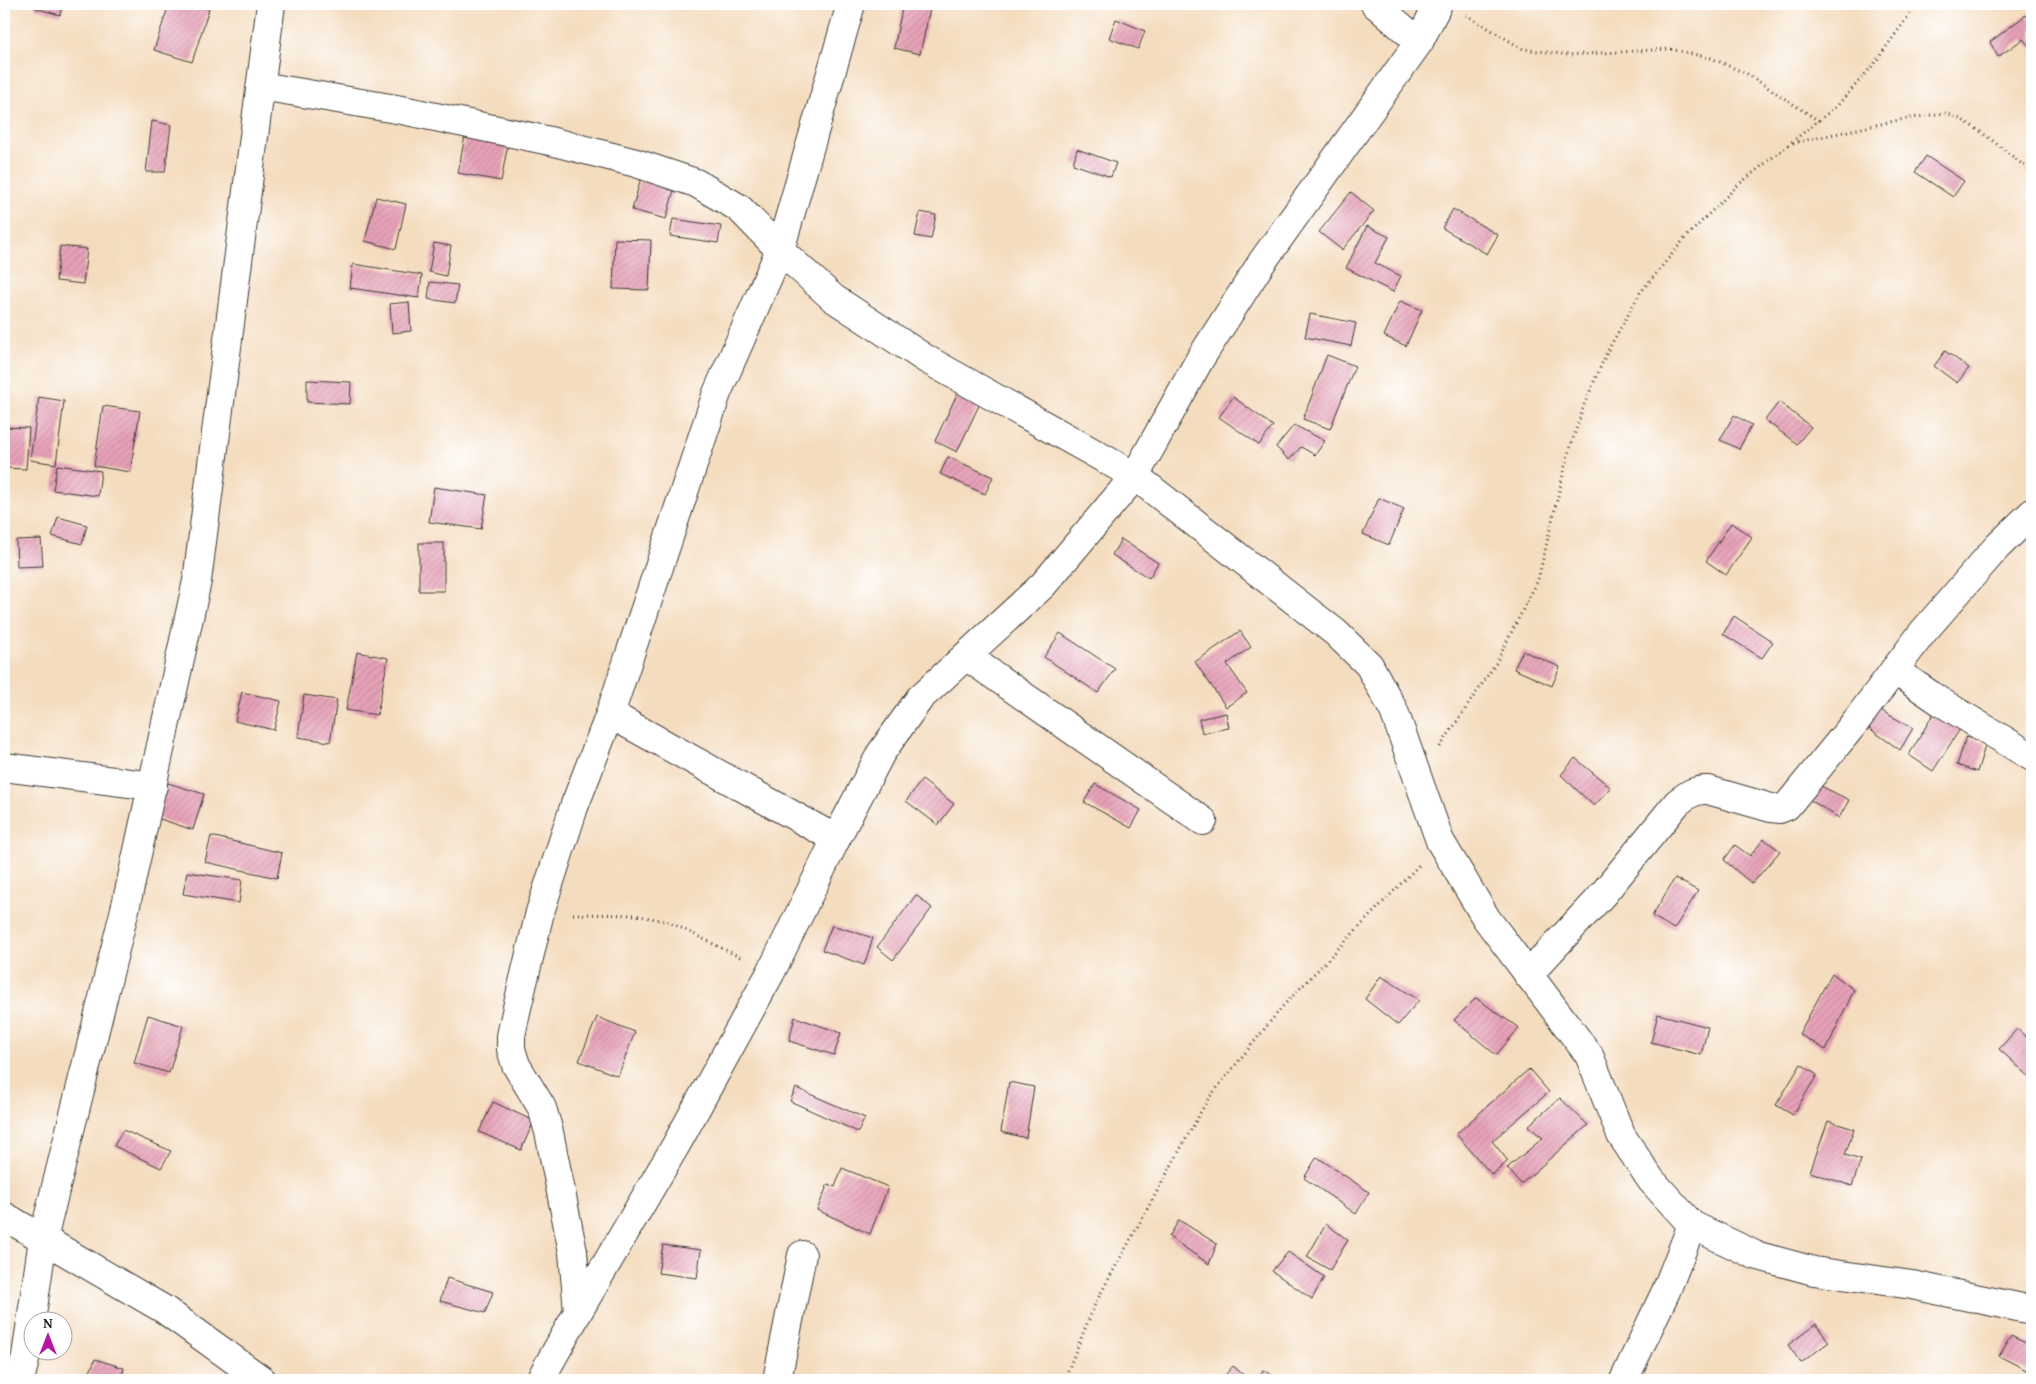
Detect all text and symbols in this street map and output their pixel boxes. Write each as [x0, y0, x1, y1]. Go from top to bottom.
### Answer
north arrow [22, 1312, 72, 1362]
text: N [43, 1313, 53, 1333]

